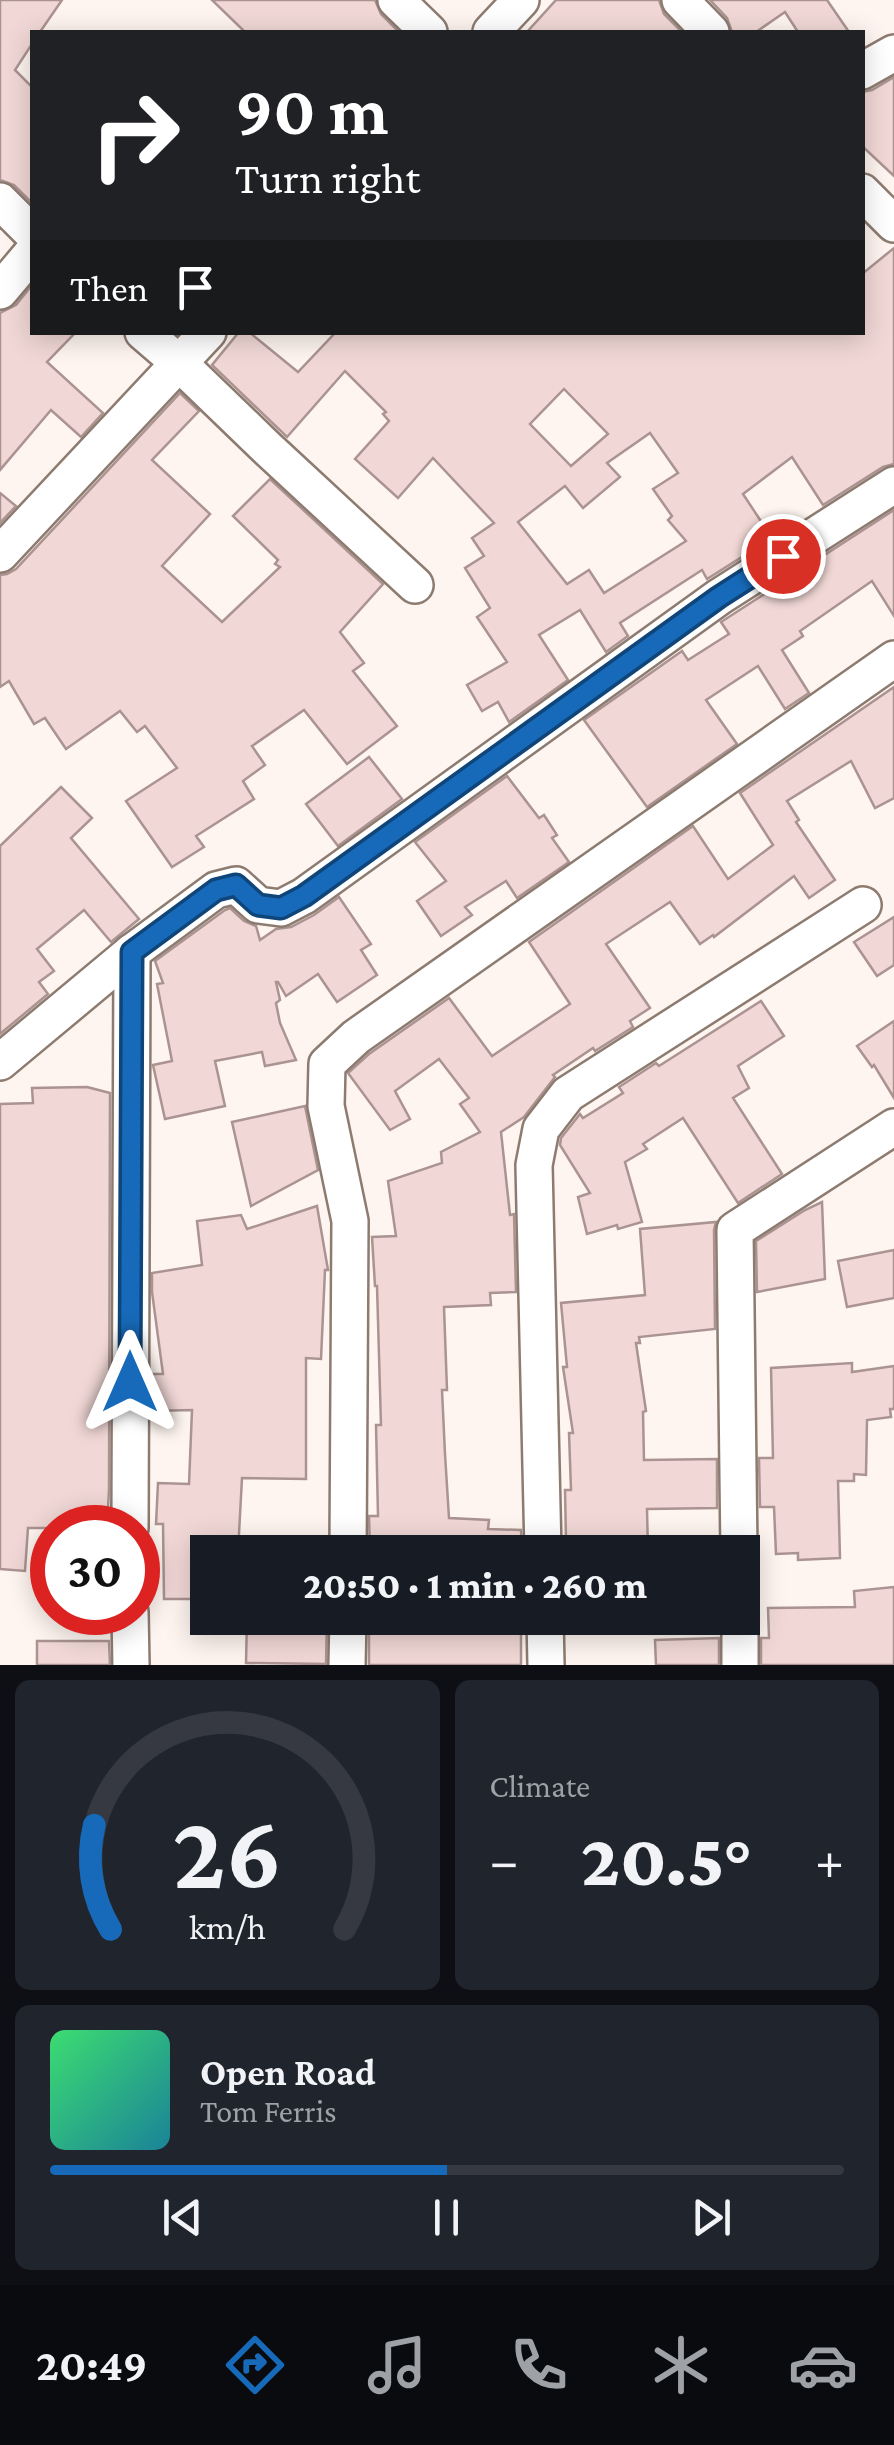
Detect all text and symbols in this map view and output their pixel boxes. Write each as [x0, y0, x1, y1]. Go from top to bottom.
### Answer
icon: right [70, 70, 200, 200]
text: 90 m [235, 71, 388, 149]
text: Turn right [235, 153, 420, 203]
icon: arrive [168, 260, 223, 315]
text: Then [70, 267, 148, 309]
pin [741, 514, 826, 599]
icon: arrive [756, 529, 811, 584]
position arrow [78, 1330, 182, 1434]
speed limit sign: 30 [30, 1505, 160, 1635]
text: 20:50 · 1 min · 260 m [303, 1564, 647, 1606]
text: Climate [490, 1768, 590, 1804]
text: 26 [172, 1794, 282, 1909]
text: 20.5° [581, 1818, 753, 1901]
text: − [490, 1830, 519, 1891]
text: + [815, 1830, 844, 1891]
text: km/h [189, 1907, 266, 1947]
text: Open Road [200, 2051, 376, 2093]
text: Tom Ferris [200, 2093, 337, 2129]
icon: previous [155, 2190, 210, 2245]
icon: pause [419, 2190, 474, 2245]
icon: next [684, 2190, 739, 2245]
icon: directions [220, 2330, 290, 2400]
icon: music [362, 2330, 432, 2400]
icon: phone [504, 2330, 574, 2400]
icon: climate [646, 2330, 716, 2400]
icon: car [788, 2330, 858, 2400]
text: 20:49 [36, 2340, 147, 2390]

